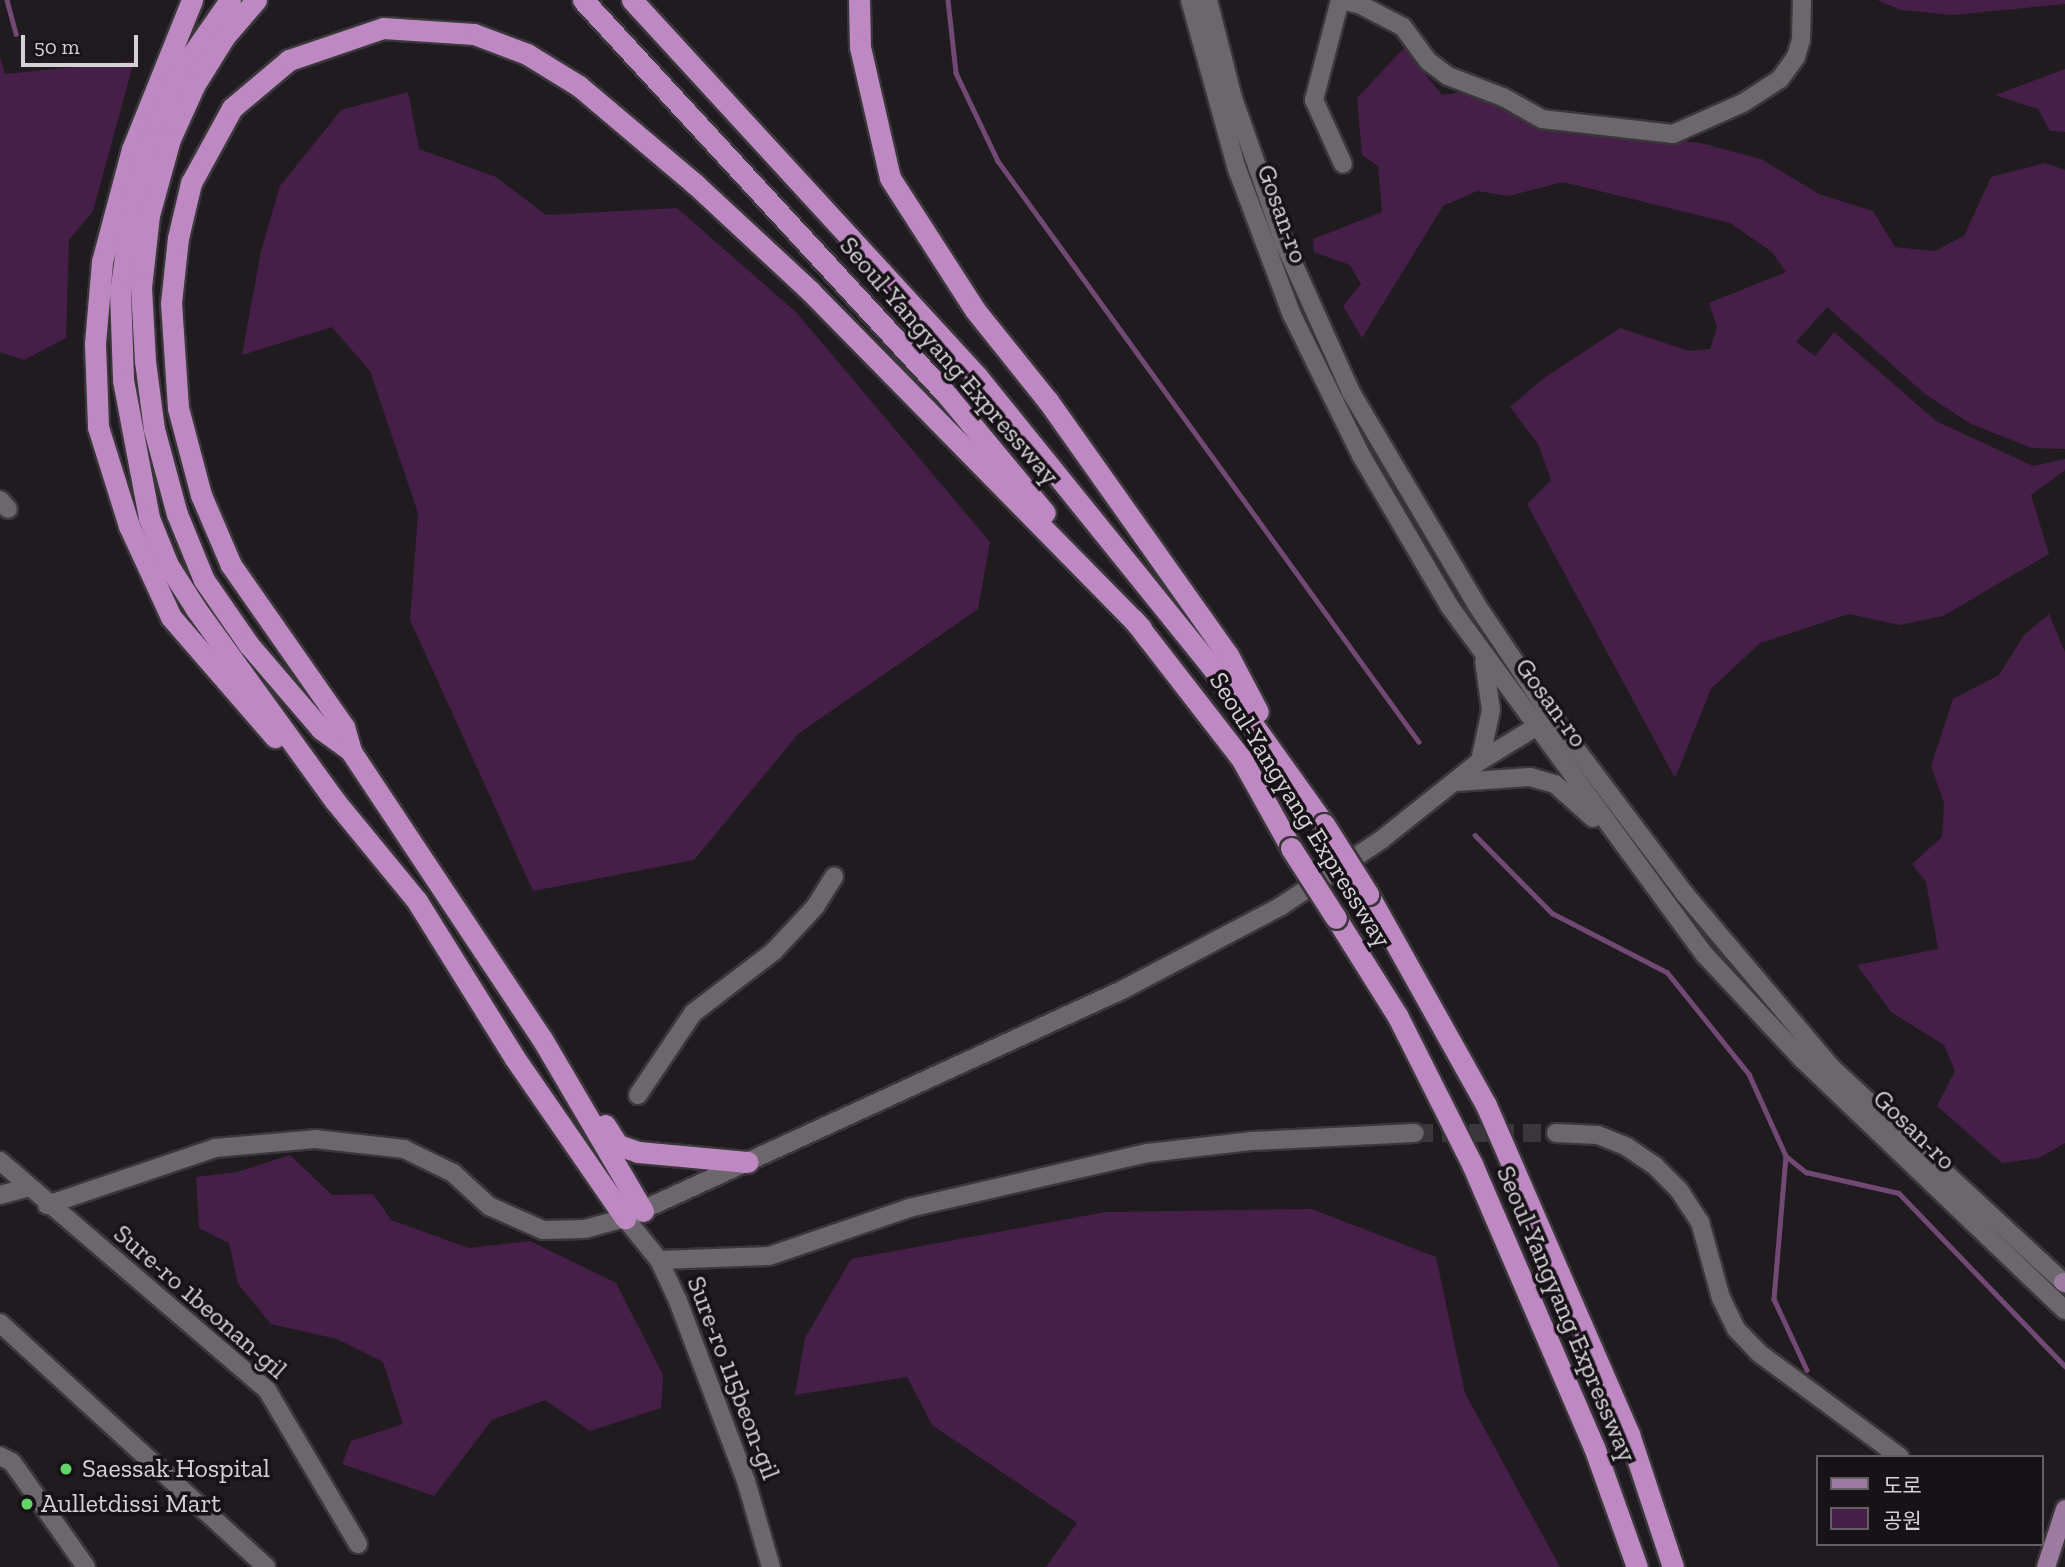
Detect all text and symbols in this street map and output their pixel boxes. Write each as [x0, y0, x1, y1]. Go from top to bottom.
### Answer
scale bar [24, 21, 142, 65]
text: 50 m [34, 34, 80, 59]
street label: Gosan-ro [1250, 160, 1314, 268]
street label: Seoul-Yangyang Expressway [833, 231, 1065, 491]
street label: Gosan-ro [1508, 652, 1594, 754]
street label: Seoul-Yangyang Expressway [1202, 667, 1398, 953]
street label: Gosan-ro [1866, 1083, 1962, 1177]
street label: Seoul-Yangyang Expressway [1489, 1161, 1643, 1467]
street label: Sure-ro 1beonan-gil [107, 1218, 293, 1386]
street label: Sure-ro 115beon-gil [680, 1272, 786, 1484]
place label: Saessak Hospital [82, 1453, 270, 1485]
legend [1816, 1455, 2044, 1546]
marker: Saessak Hospital [56, 1459, 76, 1479]
text: 도로 [1883, 1473, 1922, 1498]
place label: Aulletdissi Mart [41, 1488, 221, 1520]
marker: Aulletdissi Mart [19, 1496, 35, 1512]
text: 공원 [1883, 1508, 1922, 1533]

